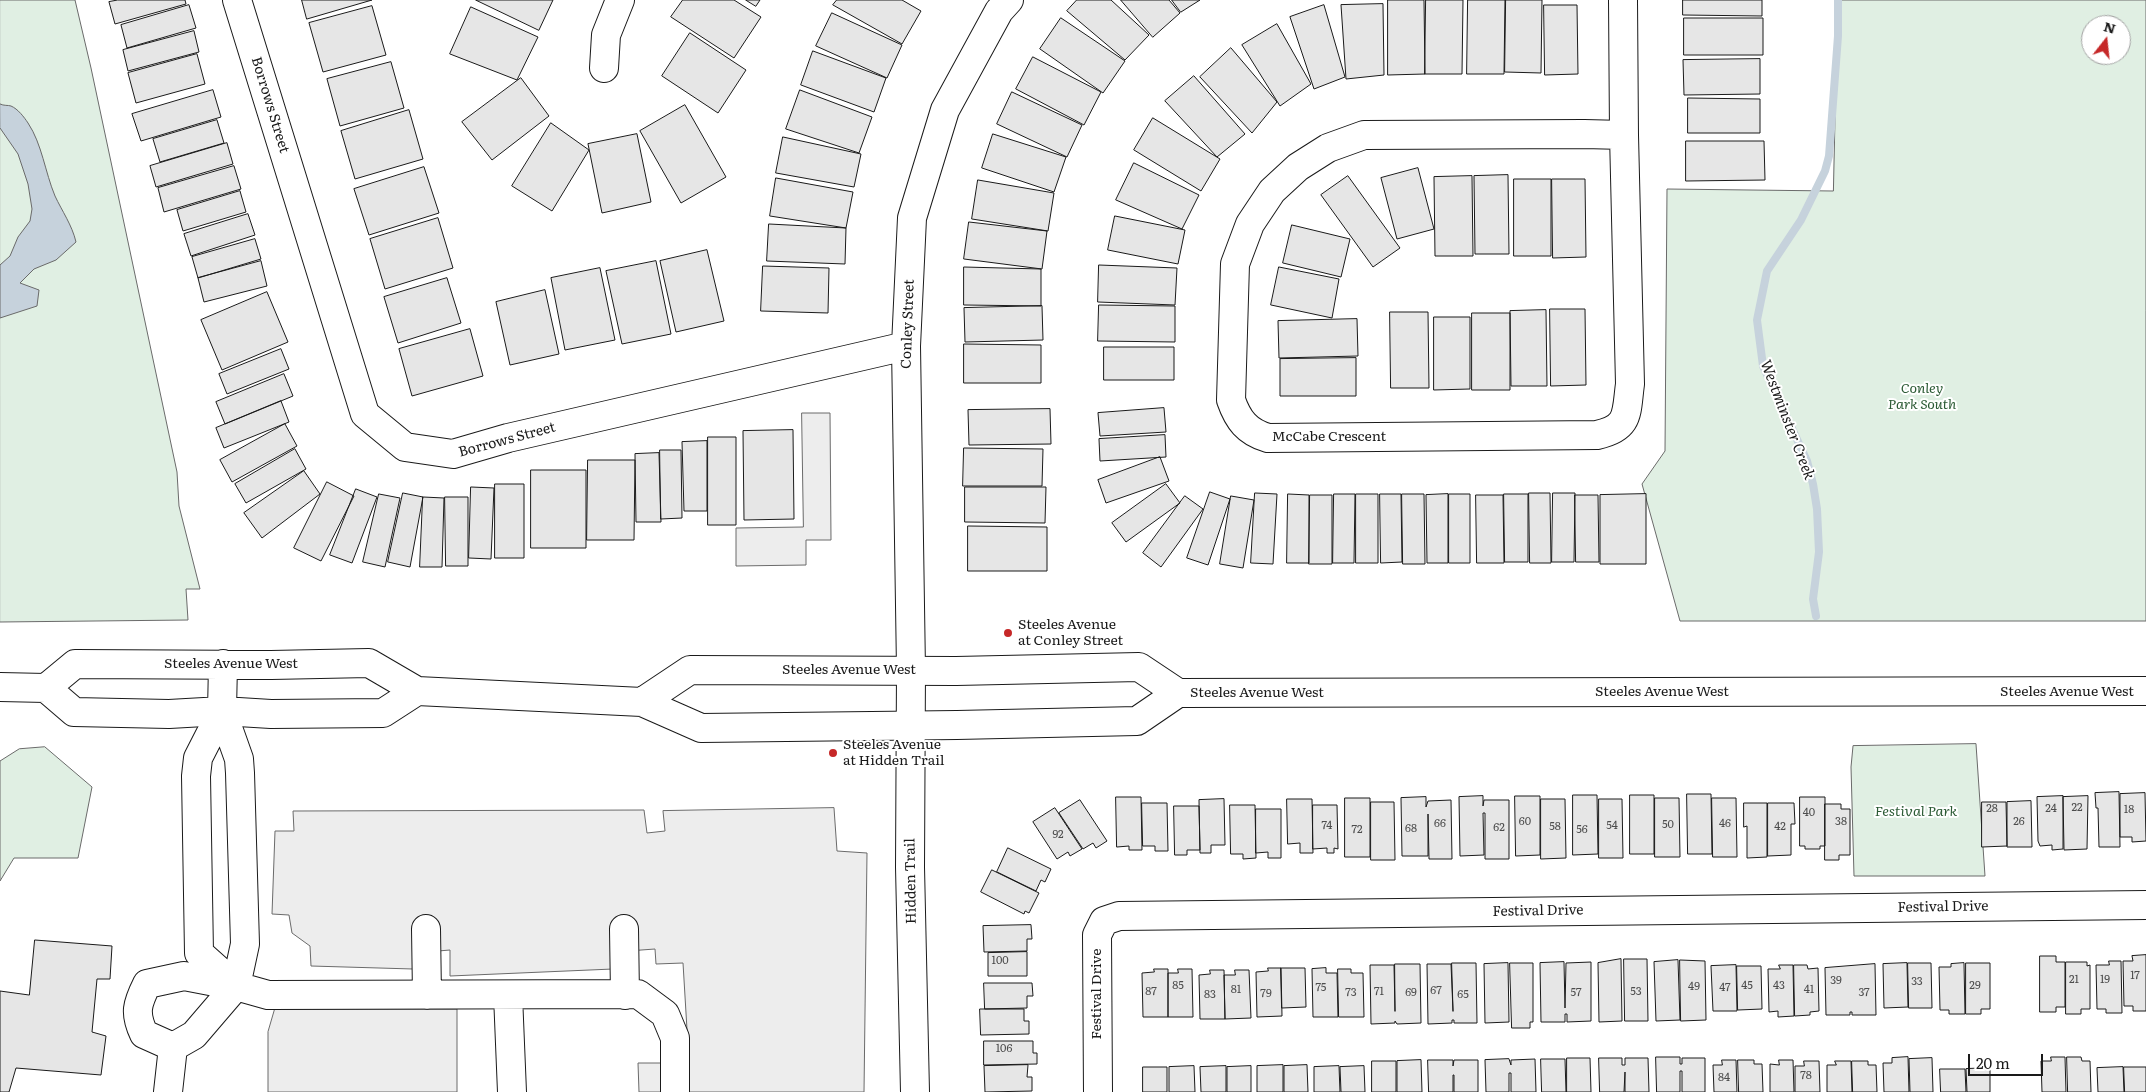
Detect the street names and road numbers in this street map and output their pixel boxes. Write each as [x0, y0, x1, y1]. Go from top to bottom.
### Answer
street label: Borrows Street [247, 55, 293, 155]
street label: Conley Street [898, 279, 918, 369]
street label: Borrows Street [457, 419, 557, 461]
street label: McCabe Crescent [1272, 429, 1386, 445]
street label: Steeles Avenue West [164, 656, 298, 672]
street label: Steeles Avenue West [782, 662, 916, 678]
street label: Steeles Avenue West [1595, 684, 1729, 700]
street label: Steeles Avenue West [2000, 684, 2134, 700]
street label: Steeles Avenue West [1190, 685, 1324, 701]
street label: Hidden Trail [902, 838, 920, 924]
street label: Festival Drive [1897, 898, 1989, 916]
street label: Festival Drive [1492, 902, 1584, 920]
street label: Festival Drive [1089, 948, 1105, 1040]

